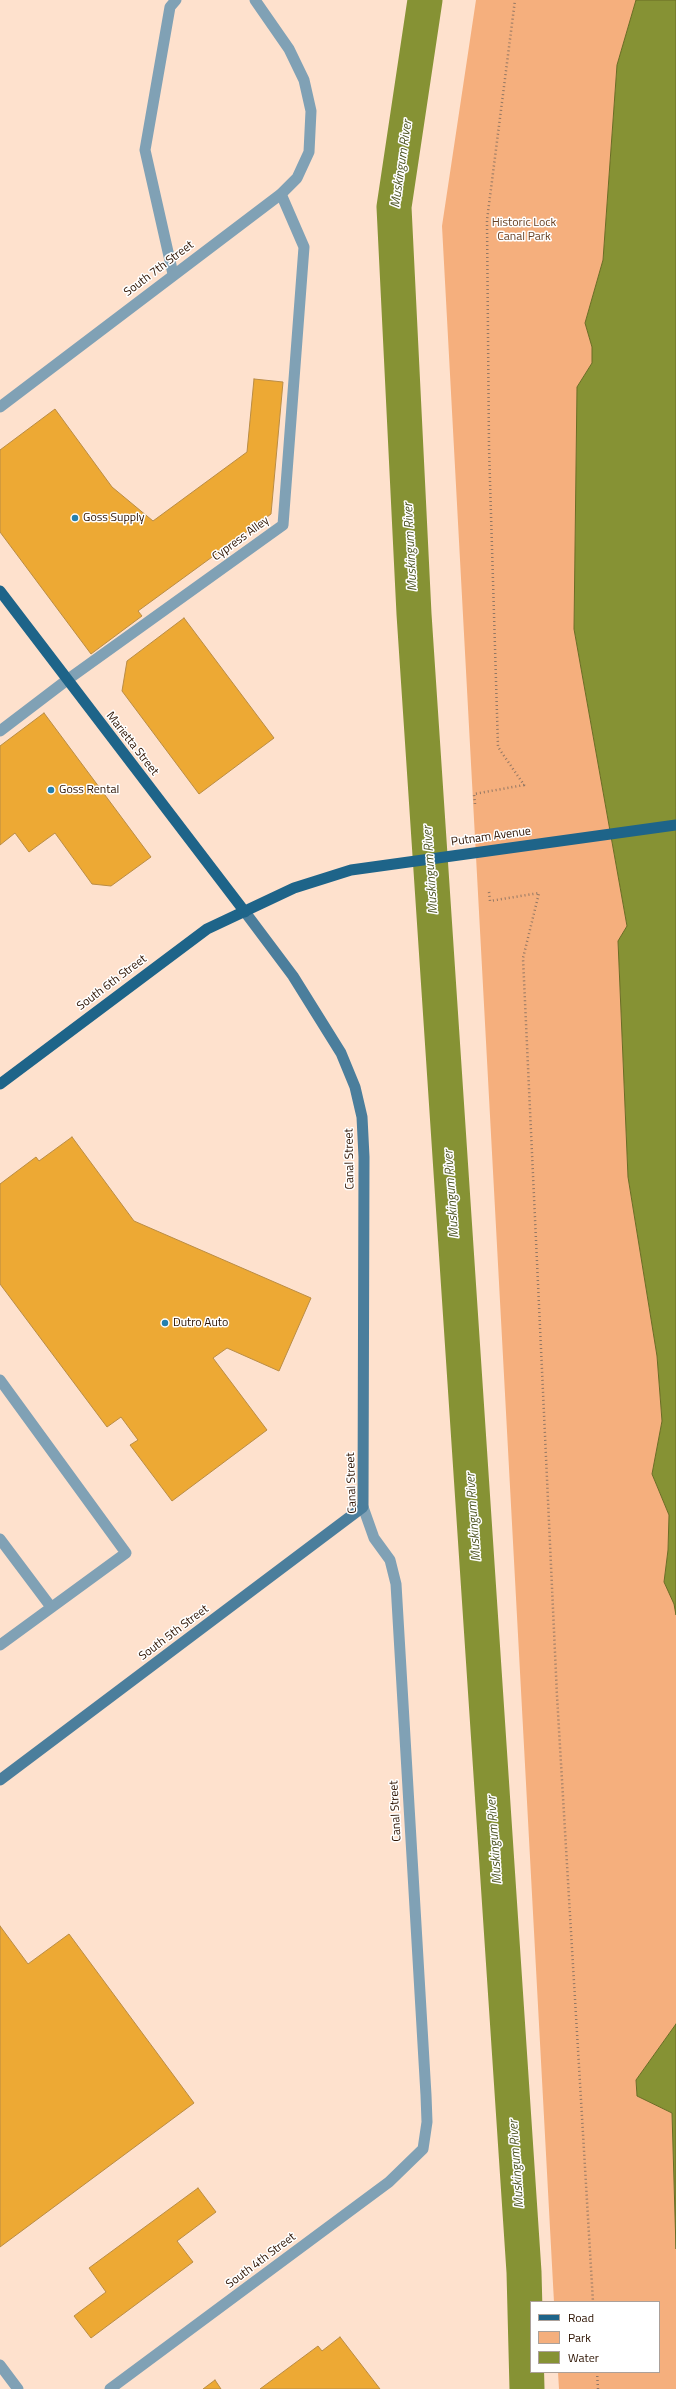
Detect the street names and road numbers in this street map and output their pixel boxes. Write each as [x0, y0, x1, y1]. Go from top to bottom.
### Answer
street label: South 7th Street [121, 238, 197, 300]
street label: Cypress Alley [210, 514, 272, 564]
street label: Marietta Street [103, 709, 161, 779]
street label: Putnam Avenue [450, 824, 532, 850]
street label: South 6th Street [74, 952, 150, 1014]
street label: Canal Street [342, 1128, 358, 1190]
street label: Canal Street [344, 1452, 360, 1514]
street label: South 5th Street [136, 1602, 212, 1664]
street label: Canal Street [387, 1780, 405, 1842]
street label: South 4th Street [223, 2230, 299, 2292]

